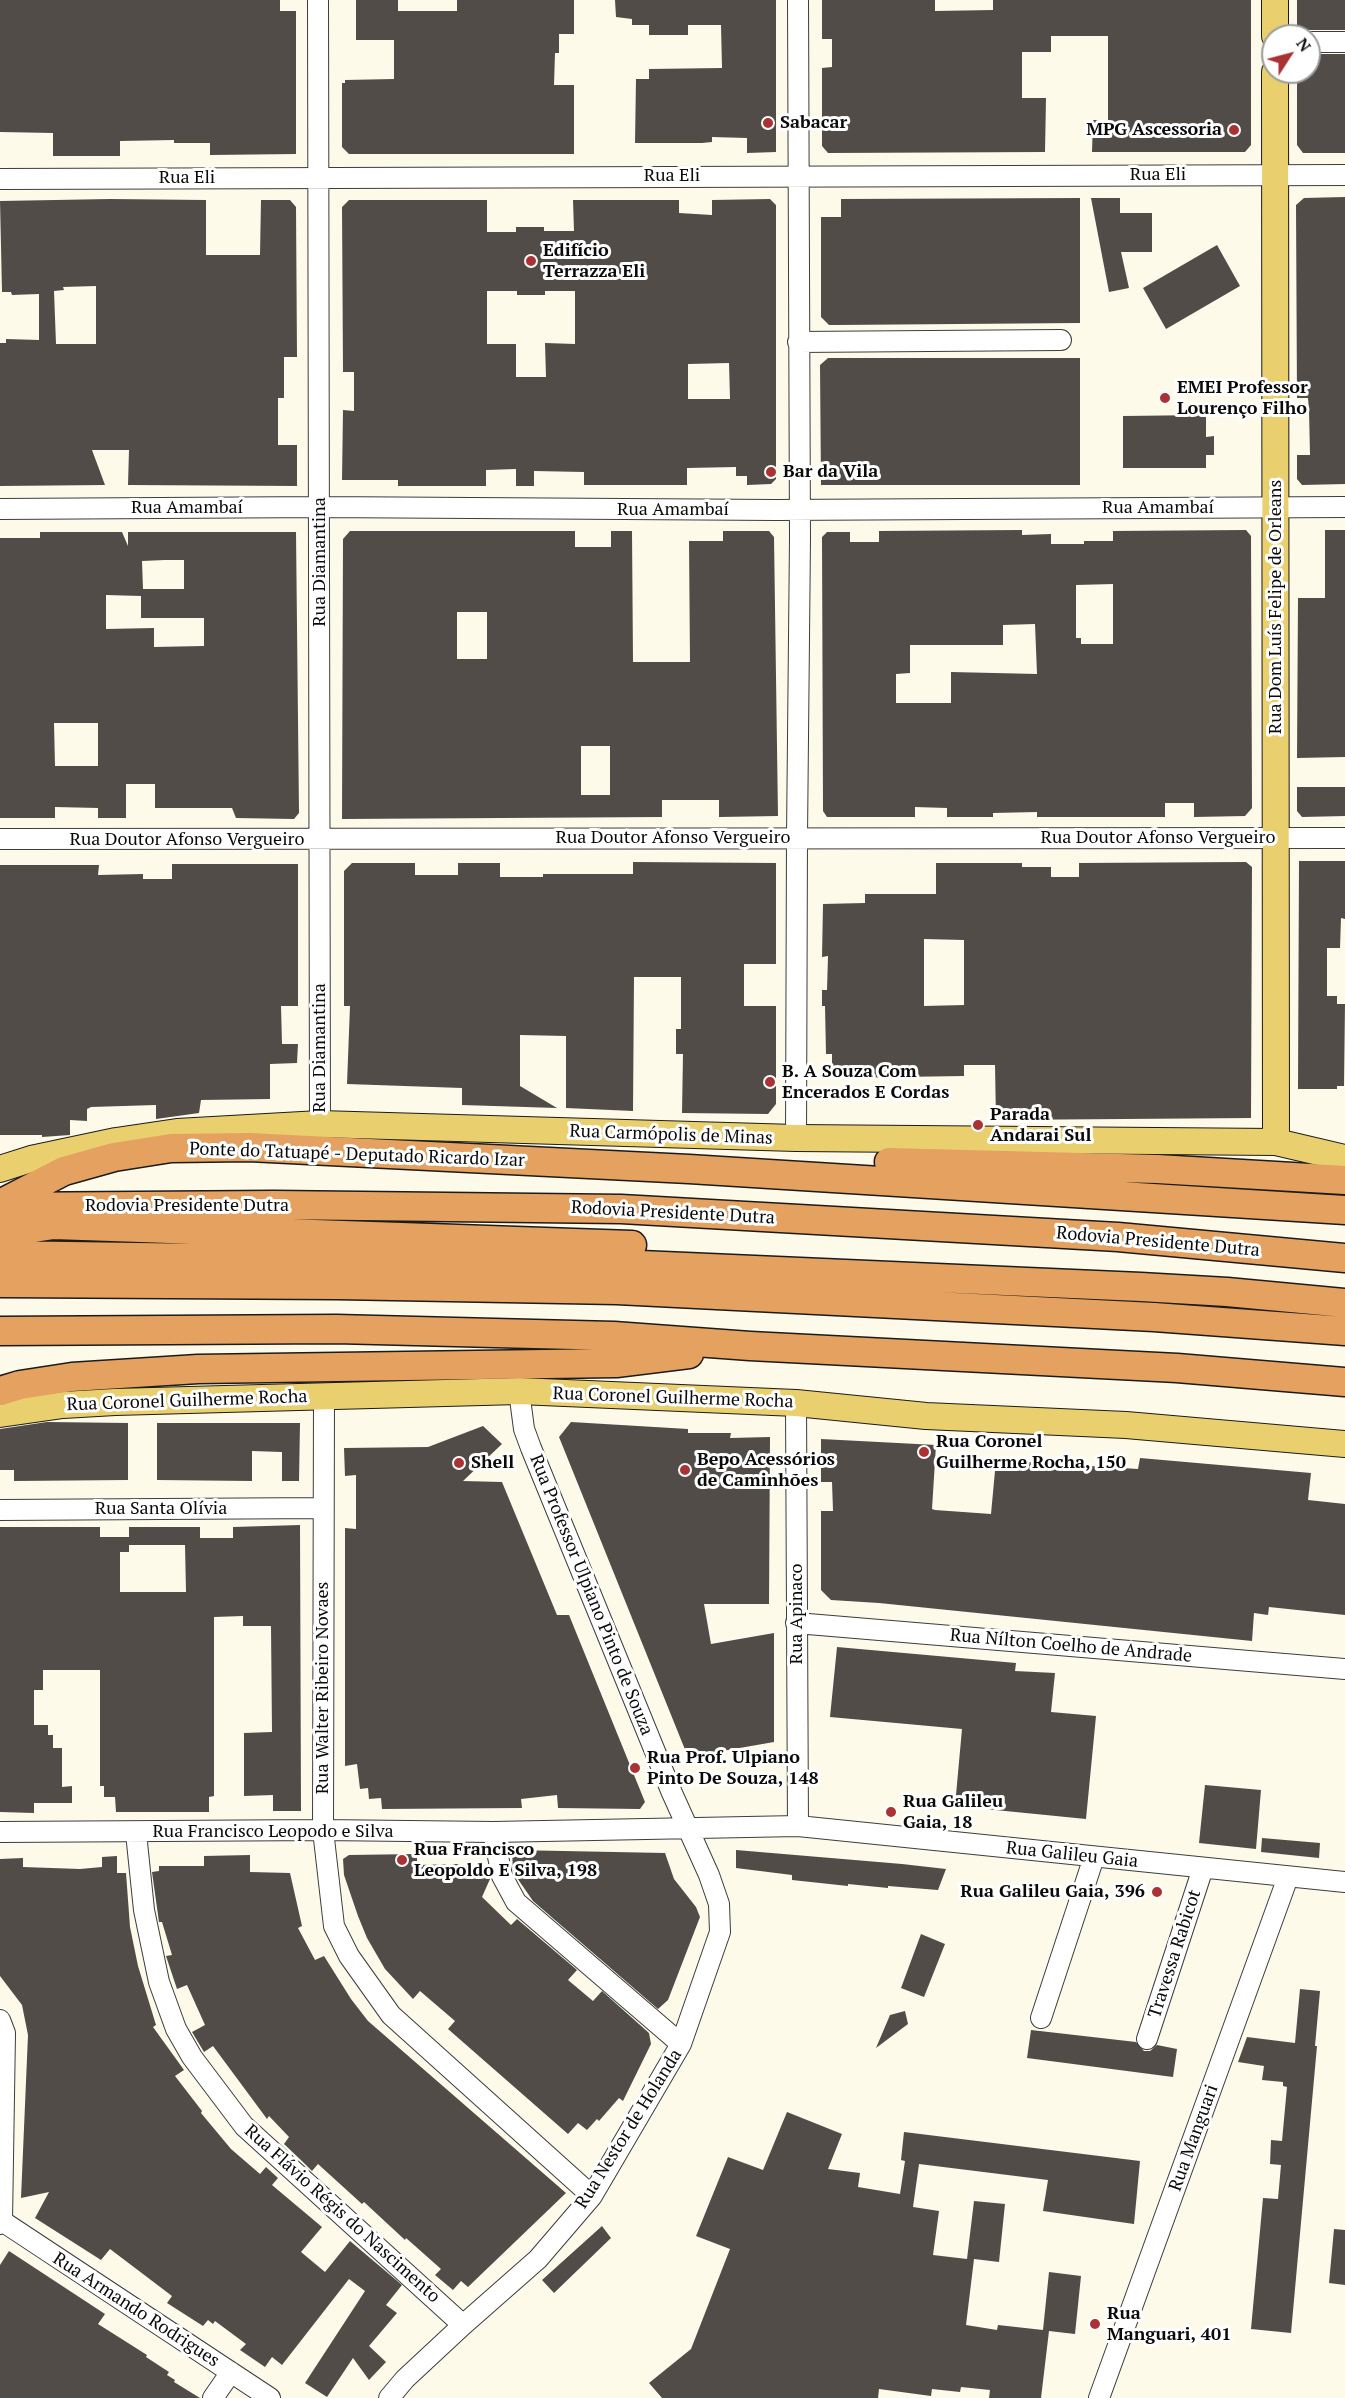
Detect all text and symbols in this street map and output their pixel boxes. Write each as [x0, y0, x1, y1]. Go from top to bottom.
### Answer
north arrow [1261, 24, 1321, 84]
text: N [1291, 33, 1316, 56]
place label: Sabacar [780, 112, 847, 134]
marker: Sabacar [761, 116, 775, 130]
place label: MPG Ascessoria [1086, 119, 1222, 141]
marker: MPG Ascessoria [1227, 123, 1241, 137]
street label: Rua Eli [1130, 164, 1186, 186]
street label: Rua Eli [644, 165, 700, 187]
street label: Rua Eli [159, 167, 215, 189]
place label: Edifício Terrazza Eli [543, 240, 645, 282]
marker: Edifício Terrazza Eli [524, 254, 538, 268]
place label: EMEI Professor Lourenço Filho [1177, 377, 1308, 420]
marker: EMEI Professor Lourenço Filho [1158, 391, 1172, 405]
place label: Bar da Vila [783, 461, 878, 483]
marker: Bar da Vila [764, 465, 778, 479]
street label: Rua Dom Luís Felipe de Orleans [1265, 480, 1287, 734]
street label: Rua Amambaí [131, 497, 243, 519]
street label: Rua Diamantina [309, 497, 331, 627]
street label: Rua Amambaí [1102, 497, 1214, 519]
street label: Rua Amambaí [617, 499, 729, 521]
street label: Rua Doutor Afonso Vergueiro [556, 827, 790, 849]
street label: Rua Doutor Afonso Vergueiro [1041, 827, 1275, 849]
street label: Rua Doutor Afonso Vergueiro [70, 829, 304, 851]
street label: Rua Diamantina [309, 983, 331, 1113]
place label: B. A Souza Com Encerados E Cordas [782, 1061, 949, 1104]
marker: B. A Souza Com Encerados E Cordas [763, 1075, 777, 1089]
place label: Parada Andarai Sul [990, 1104, 1091, 1146]
marker: Parada Andarai Sul [971, 1118, 985, 1132]
street label: Rua Carmópolis de Minas [569, 1121, 773, 1149]
street label: Ponte do Tatuapé - Deputado Ricardo Izar [189, 1138, 525, 1172]
street label: Rodovia Presidente Dutra [85, 1195, 289, 1217]
street label: Rodovia Presidente Dutra [570, 1197, 776, 1229]
street label: Rodovia Presidente Dutra [1055, 1222, 1261, 1262]
street label: Rua Coronel Guilherme Rocha [552, 1383, 794, 1413]
street label: Rua Coronel Guilherme Rocha [66, 1386, 308, 1416]
place label: Rua Coronel Guilherme Rocha, 150 [936, 1431, 1126, 1474]
marker: Rua Coronel Guilherme Rocha, 150 [917, 1445, 931, 1459]
place label: Bepo Acessórios de Caminhões [697, 1449, 835, 1492]
street label: Rua Professor Ulpiano Pinto de Souza [525, 1451, 657, 1739]
place label: Shell [471, 1452, 514, 1474]
marker: Shell [452, 1456, 466, 1470]
marker: Bepo Acessórios de Caminhões [678, 1463, 692, 1477]
street label: Rua Santa Olívia [95, 1498, 227, 1520]
street label: Rua Apinaco [786, 1564, 808, 1664]
street label: Rua Walter Ribeiro Novaes [312, 1582, 334, 1794]
street label: Rua Nílton Coelho de Andrade [949, 1625, 1193, 1667]
place label: Rua Prof. Ulpiano Pinto De Souza, 148 [647, 1747, 819, 1790]
marker: Rua Prof. Ulpiano Pinto De Souza, 148 [628, 1761, 642, 1775]
place label: Rua Galileu Gaia, 18 [903, 1791, 1003, 1834]
marker: Rua Galileu Gaia, 18 [884, 1805, 898, 1819]
street label: Rua Francisco Leopodo e Silva [152, 1821, 394, 1843]
street label: Rua Galileu Gaia [1005, 1837, 1139, 1873]
place label: Rua Francisco Leopoldo E Silva, 198 [414, 1839, 597, 1882]
marker: Rua Francisco Leopoldo E Silva, 198 [395, 1853, 409, 1867]
place label: Rua Galileu Gaia, 396 [960, 1881, 1145, 1903]
marker: Rua Galileu Gaia, 396 [1150, 1885, 1164, 1899]
street label: Travessa Rabicot [1144, 1887, 1206, 2021]
street label: Rua Nestor de Holanda [571, 2045, 687, 2213]
street label: Rua Manguari [1165, 2082, 1223, 2194]
street label: Rua Flávio Régis do Nascimento [240, 2120, 444, 2308]
street label: Rua Armando Rodrigues [49, 2248, 223, 2372]
place label: Rua Manguari, 401 [1107, 2303, 1231, 2346]
marker: Rua Manguari, 401 [1088, 2317, 1102, 2331]

